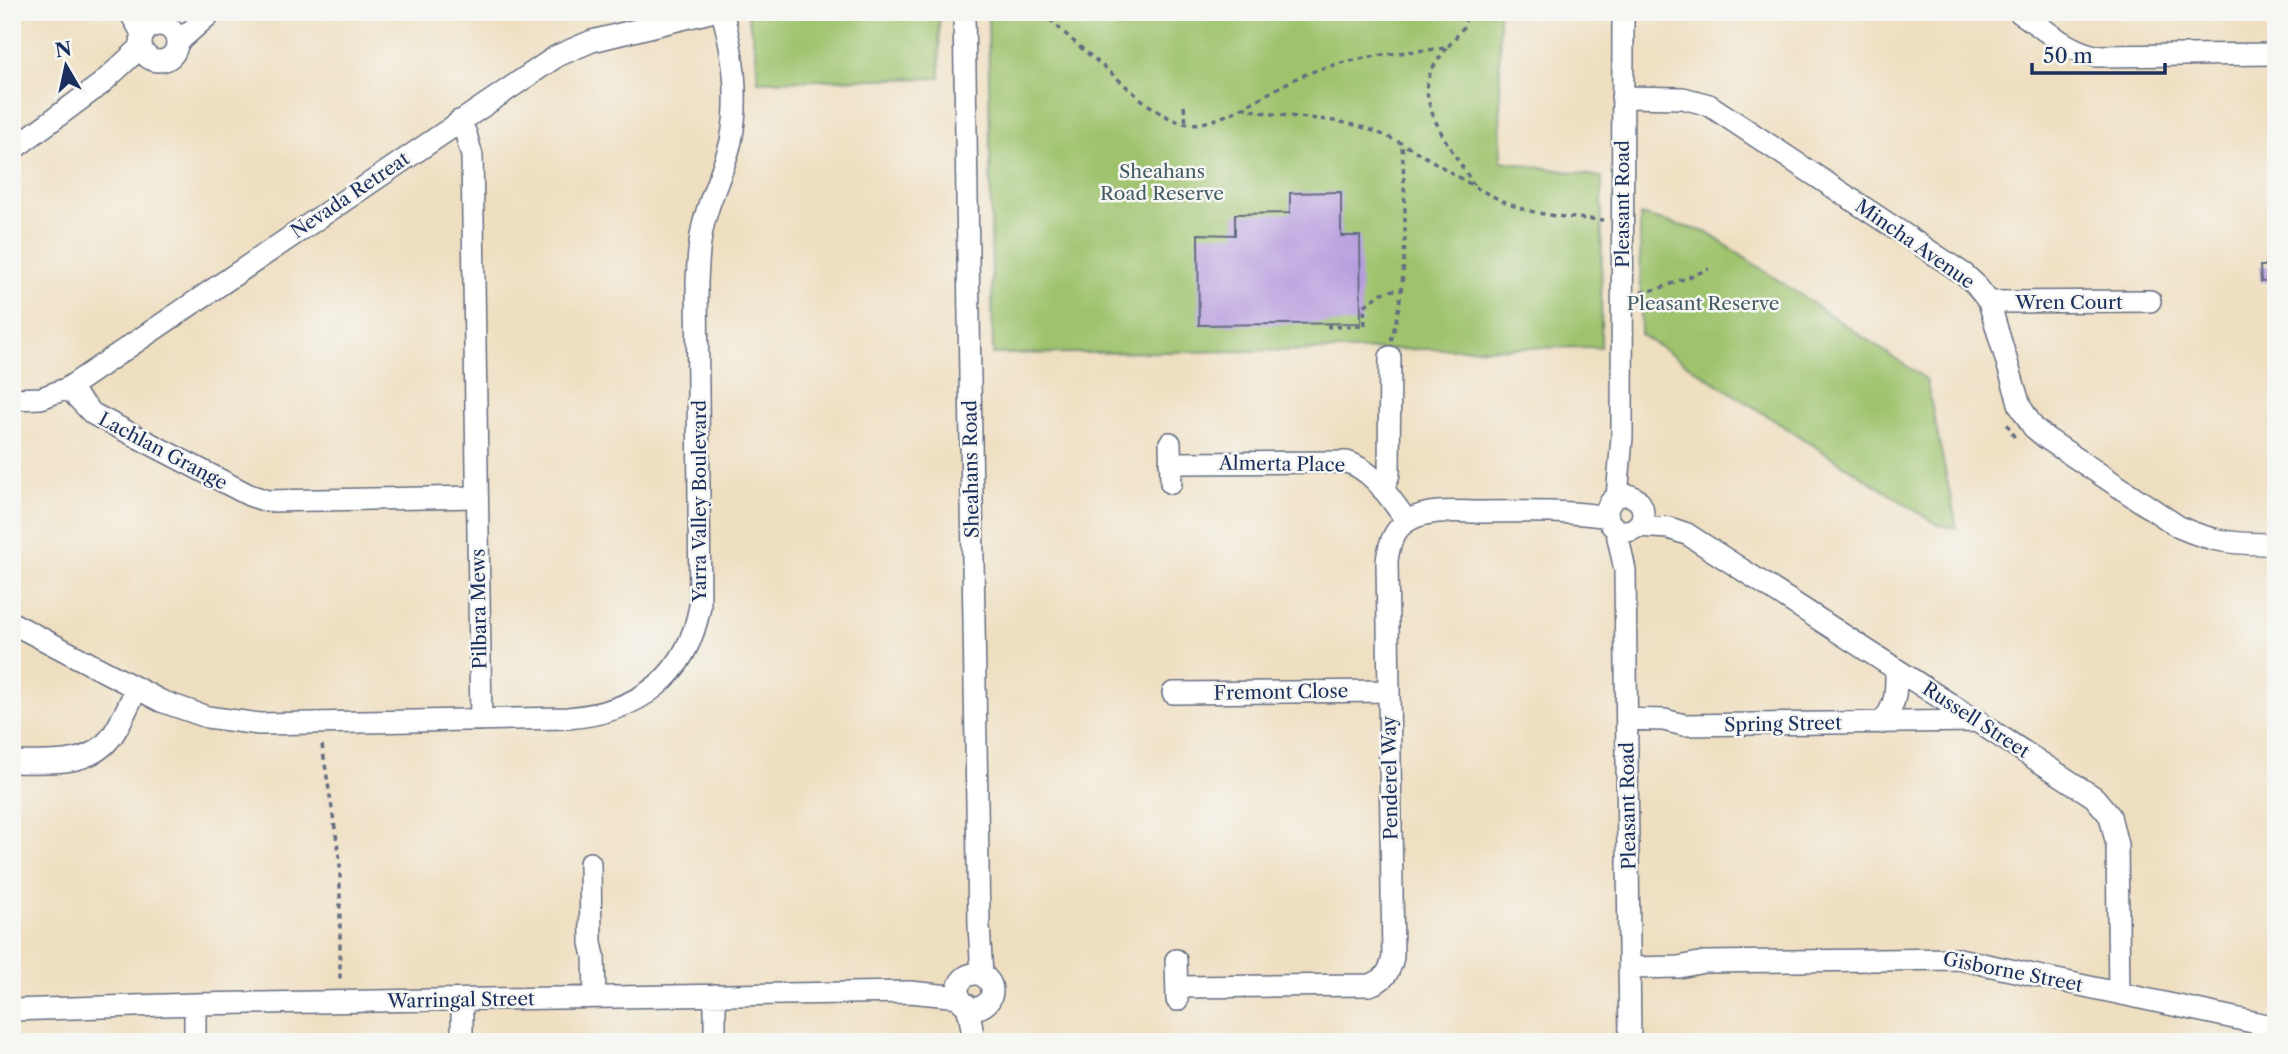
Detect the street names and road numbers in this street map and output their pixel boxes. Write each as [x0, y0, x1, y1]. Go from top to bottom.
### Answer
street label: Pleasant Road [1611, 140, 1634, 268]
street label: Nevada Retreat [286, 147, 414, 243]
street label: Mincha Avenue [1851, 194, 1979, 294]
street label: Wren Court [2014, 291, 2123, 314]
street label: Sheahans Road [958, 399, 984, 538]
street label: Yarra Valley Boulevard [688, 400, 711, 603]
street label: Lachlan Grange [95, 407, 231, 495]
street label: Almerta Place [1218, 451, 1345, 477]
street label: Pilbara Mews [466, 548, 492, 670]
street label: Russell Street [1918, 677, 2034, 763]
street label: Fremont Close [1214, 679, 1348, 705]
street label: Spring Street [1724, 711, 1842, 737]
street label: Penderel Way [1377, 715, 1403, 840]
street label: Pleasant Road [1615, 741, 1641, 870]
street label: Gisborne Street [1941, 947, 2085, 997]
street label: Warringal Street [386, 987, 535, 1013]

